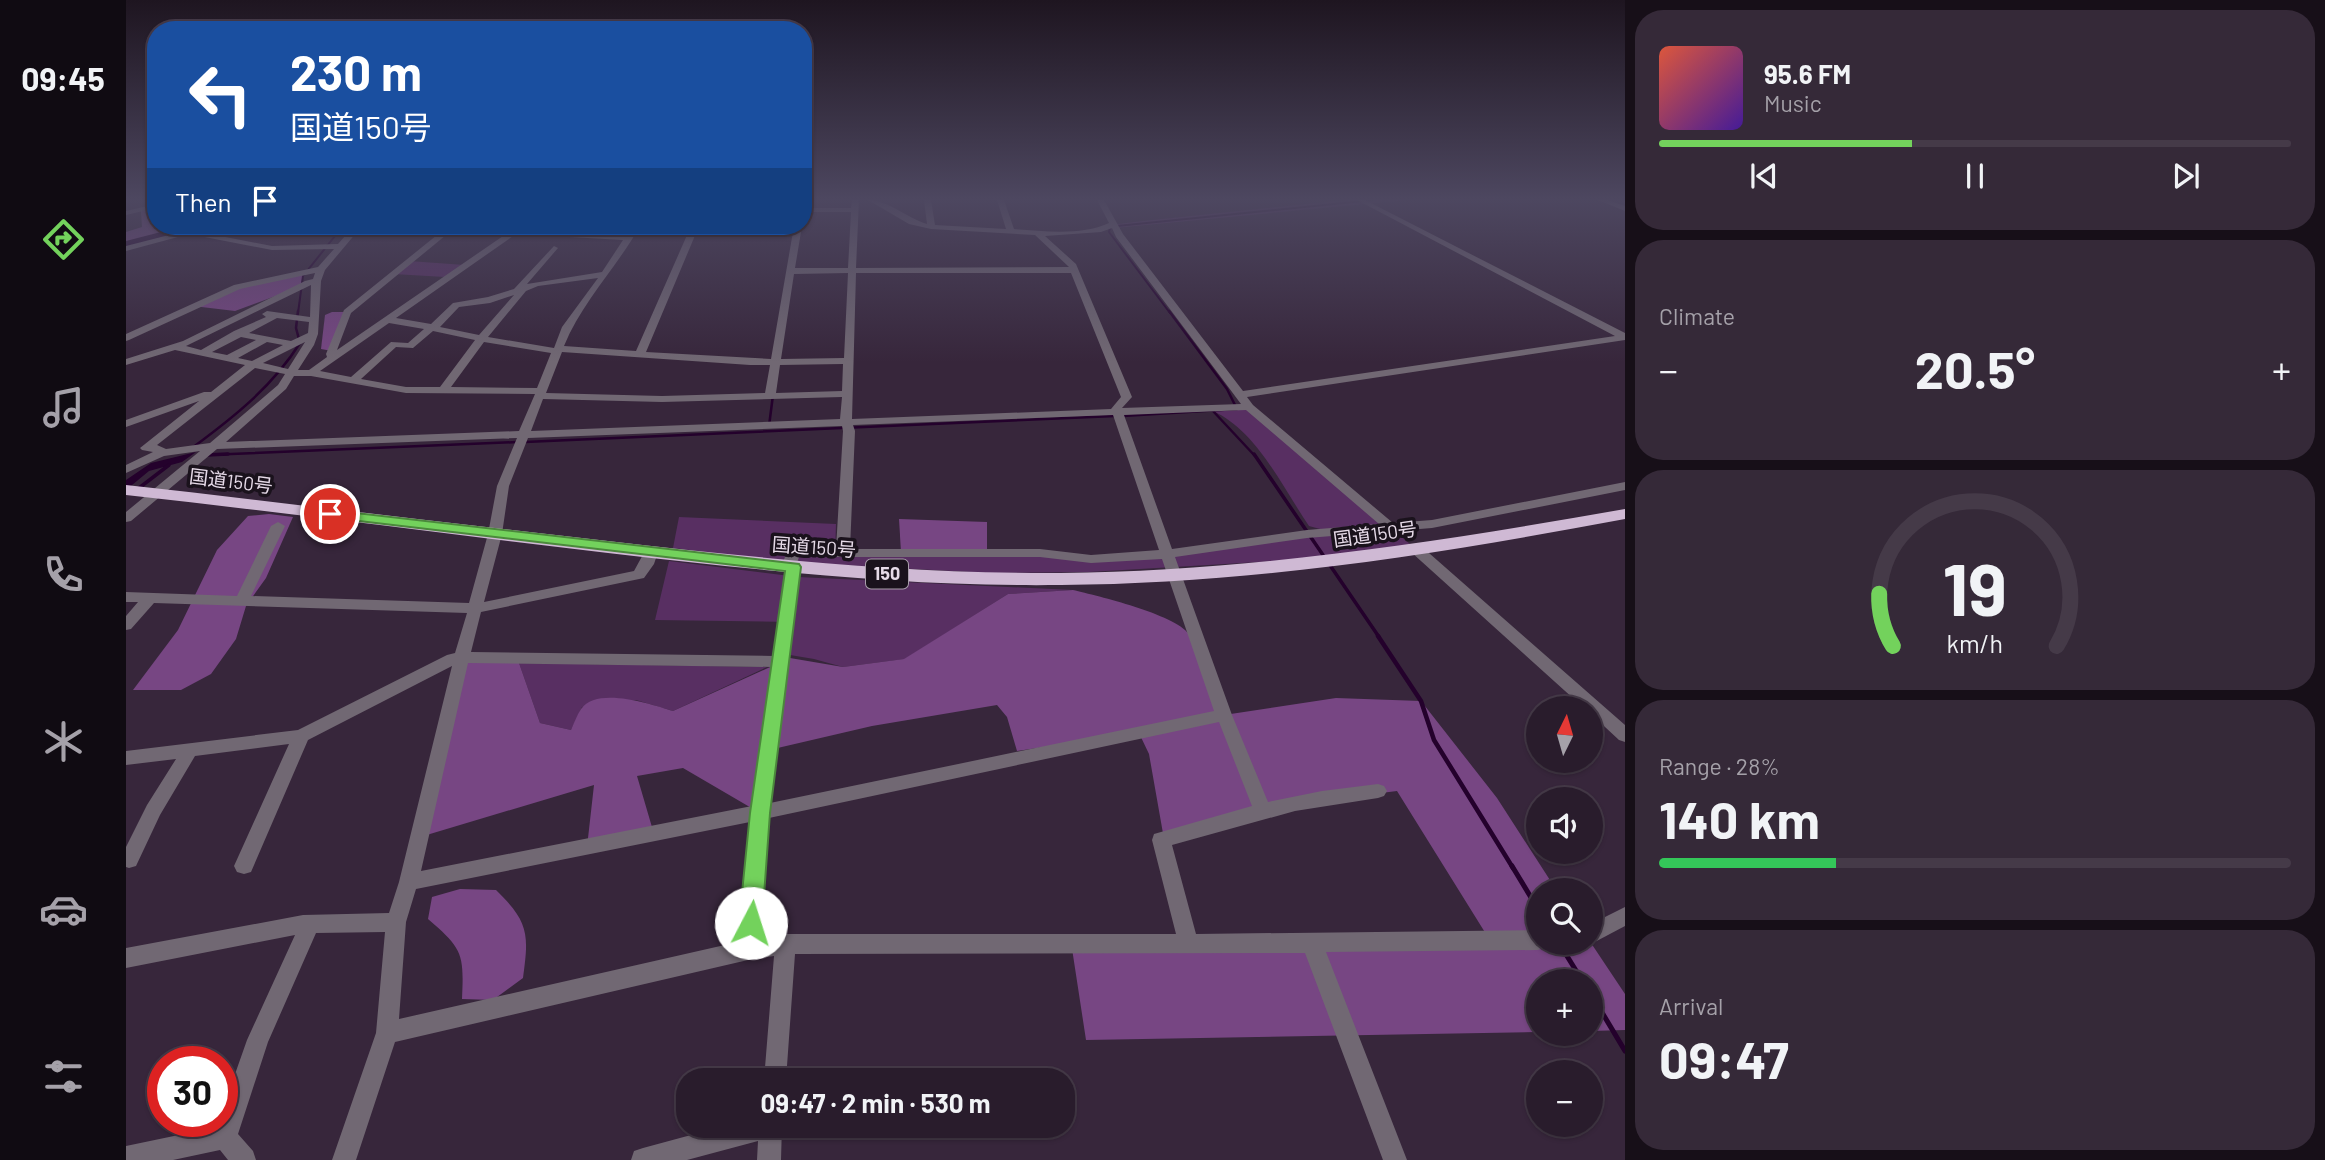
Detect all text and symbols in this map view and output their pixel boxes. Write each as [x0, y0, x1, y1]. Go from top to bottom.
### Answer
text: 230 m [290, 42, 422, 101]
icon: left [175, 49, 266, 140]
text: 95.6 FM [1764, 58, 1851, 89]
text: 09:45 [21, 59, 105, 97]
text: Music [1764, 89, 1822, 117]
text: 国道150号 [290, 107, 432, 145]
icon: previous [1745, 157, 1783, 195]
icon: pause [1956, 157, 1994, 195]
icon: next [2167, 157, 2205, 195]
icon: arrive [246, 182, 284, 220]
text: Then [175, 186, 232, 217]
icon: directions [39, 215, 88, 264]
text: Climate [1659, 302, 1735, 330]
text: 20.5° [1915, 337, 2035, 399]
text: − [1659, 346, 1678, 392]
text: + [2272, 346, 2291, 392]
icon: music [39, 383, 88, 432]
street label: 国道150号 [188, 464, 274, 497]
pin [300, 484, 360, 544]
icon: arrive [311, 495, 349, 533]
street label: 国道150号 [1332, 516, 1418, 551]
street label: 国道150号 [771, 532, 857, 561]
text: 19 [1943, 543, 2007, 631]
icon: phone [39, 550, 88, 599]
road number: 150 [866, 560, 908, 588]
text: km/h [1947, 628, 2003, 658]
north arrow [1526, 696, 1603, 774]
map controls [1526, 696, 1603, 1137]
icon: climate [39, 717, 88, 766]
text: Range · 28% [1659, 752, 1780, 780]
button: sound [1526, 787, 1603, 864]
text: 140 km [1659, 787, 1820, 849]
button: search [1526, 878, 1603, 955]
icon: car [39, 885, 88, 934]
position arrow [714, 886, 788, 960]
button: + [1526, 969, 1603, 1046]
text: Arrival [1659, 992, 1723, 1020]
text: 09:47 [1659, 1027, 1789, 1089]
speed limit sign: 30 [147, 1046, 238, 1137]
icon: filters [39, 1052, 88, 1101]
button: − [1526, 1060, 1603, 1137]
text: 09:47 · 2 min · 530 m [761, 1087, 990, 1118]

